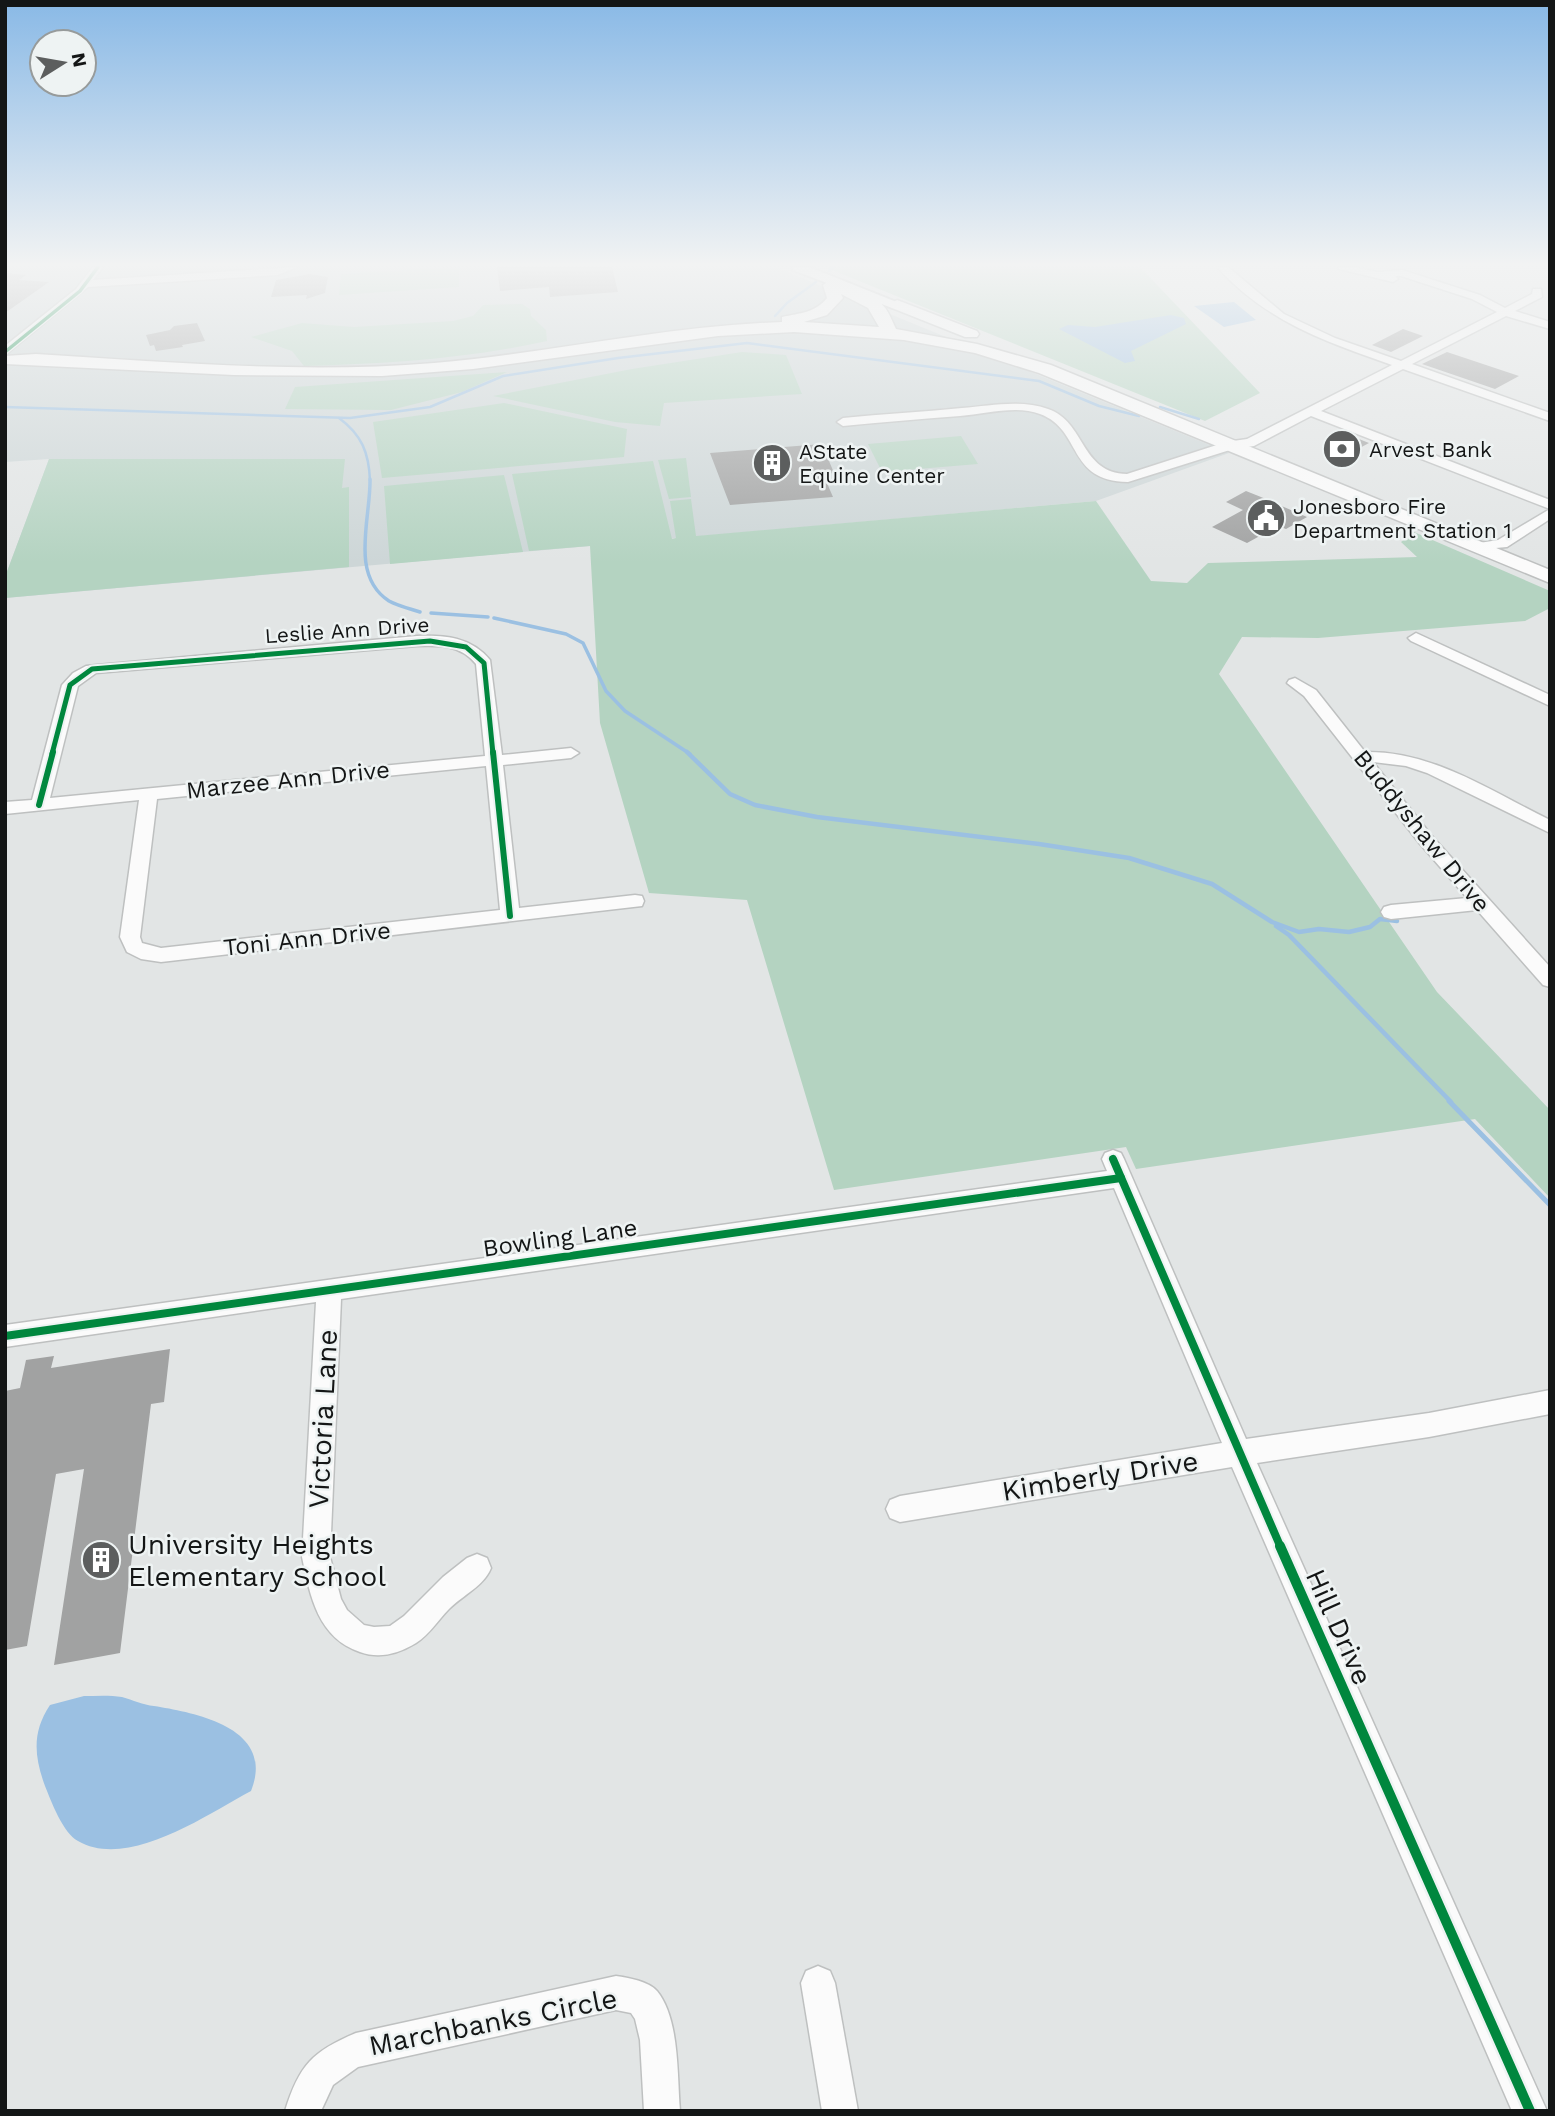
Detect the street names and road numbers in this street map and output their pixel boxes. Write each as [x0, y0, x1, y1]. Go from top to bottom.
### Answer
street label: Leslie Ann Drive [264, 612, 430, 648]
street label: Buddyshaw Drive [1348, 744, 1496, 918]
street label: Marzee Ann Drive [185, 755, 391, 805]
street label: Toni Ann Drive [222, 916, 392, 962]
street label: Bowling Lane [481, 1213, 639, 1263]
street label: Victoria Lane [302, 1329, 344, 1509]
street label: Kimberly Drive [999, 1444, 1201, 1508]
street label: Hill Drive [1299, 1564, 1379, 1690]
street label: Marchbanks Circle [366, 1982, 620, 2062]

